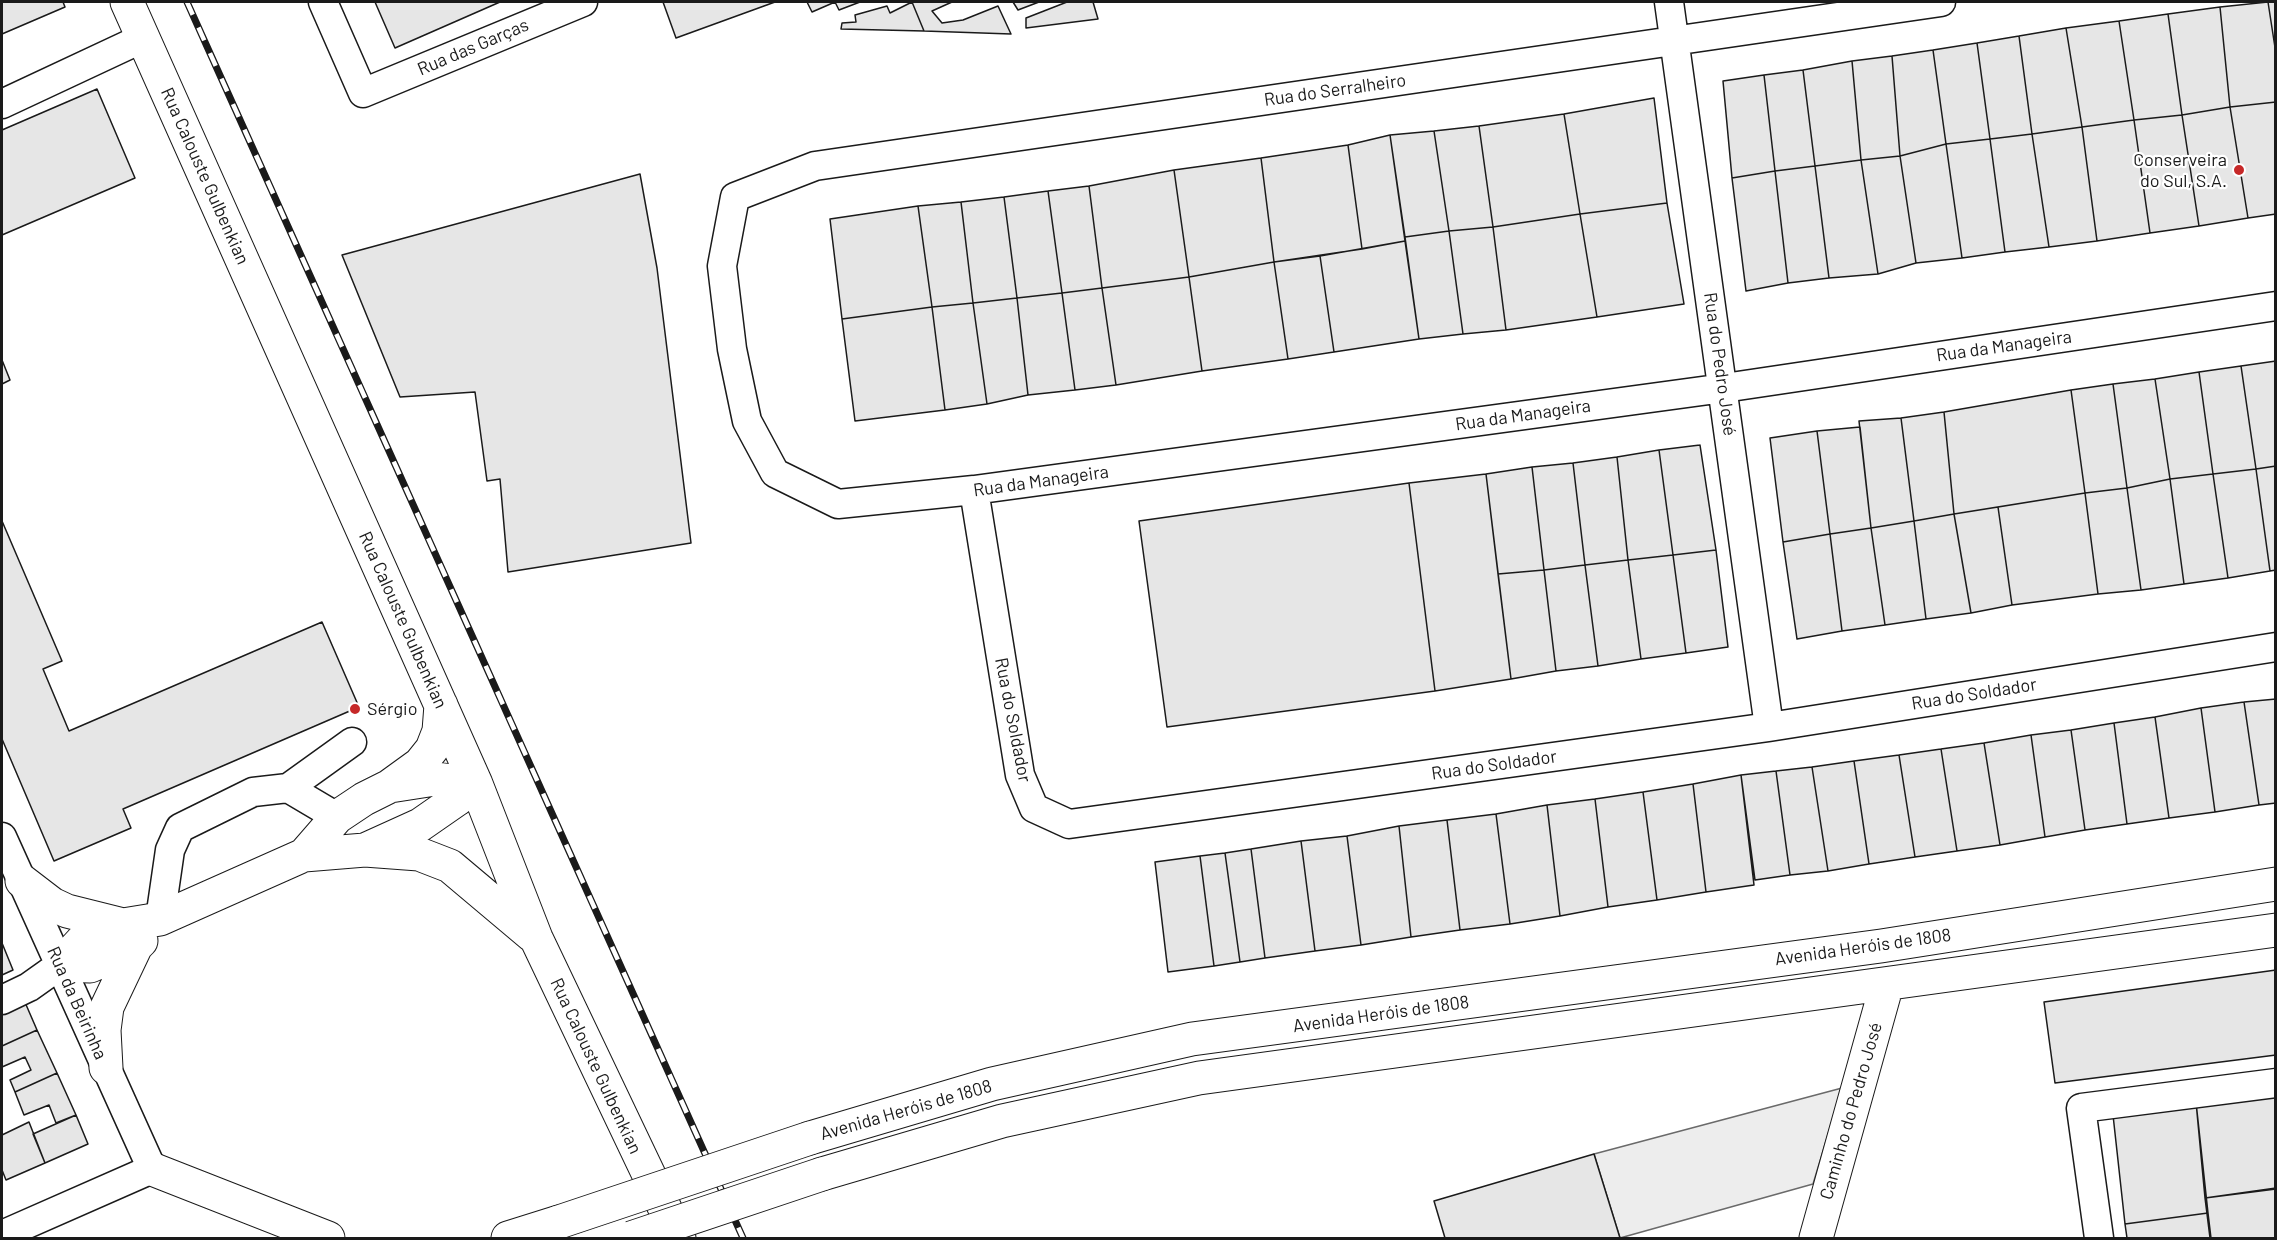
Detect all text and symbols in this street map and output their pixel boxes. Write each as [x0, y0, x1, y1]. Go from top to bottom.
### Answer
street label: Rua das Garças [414, 14, 532, 80]
street label: Rua do Serralheiro [1263, 69, 1407, 111]
street label: Rua Calouste Gulbenkian [156, 84, 254, 268]
place label: Conserveira do Sul, S.A. [2133, 149, 2227, 192]
marker: Conserveira do Sul, S.A. [2232, 163, 2246, 177]
street label: Rua do Pedro José [1699, 291, 1741, 437]
street label: Rua da Manageira [1935, 326, 2073, 366]
street label: Rua da Manageira [1454, 395, 1592, 435]
street label: Rua da Manageira [972, 461, 1110, 501]
street label: Rua Calouste Gulbenkian [354, 528, 452, 712]
street label: Rua do Soldador [990, 656, 1036, 784]
street label: Rua do Soldador [1910, 673, 2038, 715]
place label: Sérgio [367, 698, 417, 720]
marker: Sérgio [348, 702, 362, 716]
street label: Rua do Soldador [1430, 746, 1558, 784]
street label: Avenida Heróis de 1808 [1773, 924, 1953, 970]
street label: Rua da Beirinha [42, 943, 112, 1063]
street label: Rua Calouste Gulbenkian [546, 975, 646, 1157]
street label: Avenida Heróis de 1808 [1291, 991, 1471, 1037]
street label: Caminho do Pedro José [1815, 1020, 1887, 1202]
street label: Avenida Heróis de 1808 [818, 1075, 994, 1145]

